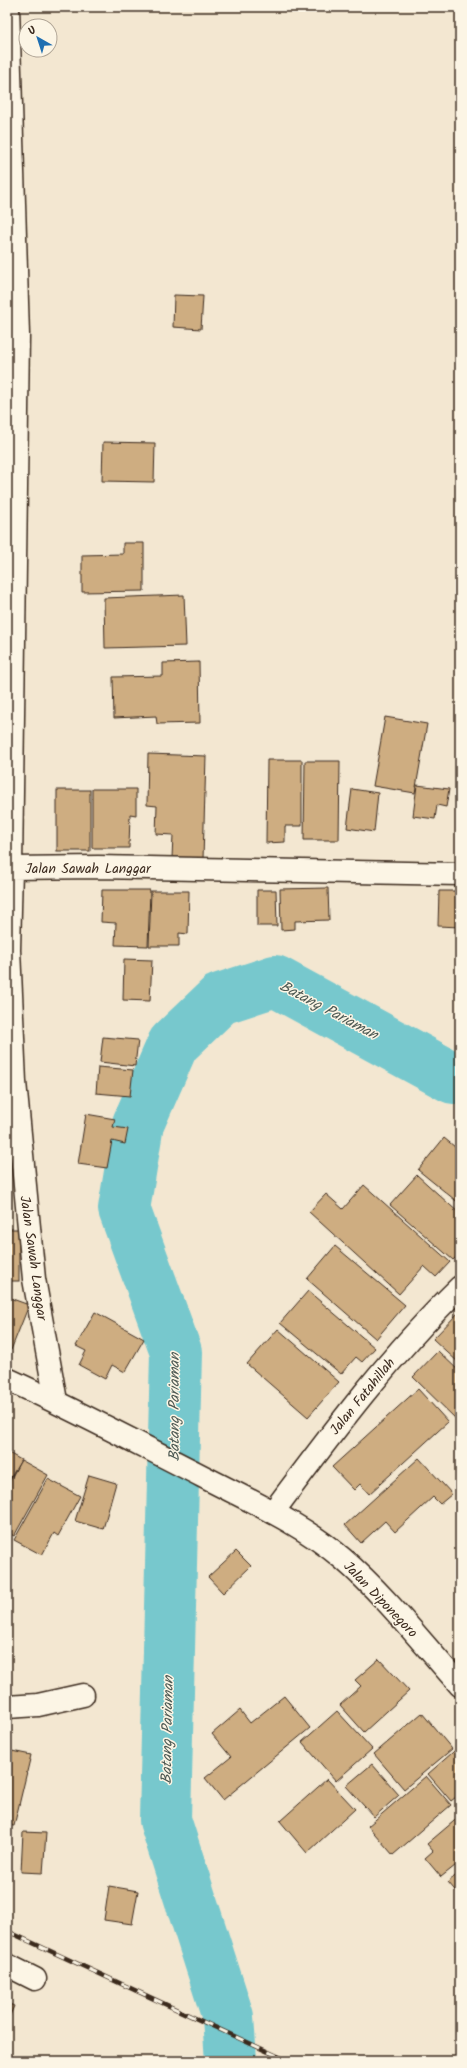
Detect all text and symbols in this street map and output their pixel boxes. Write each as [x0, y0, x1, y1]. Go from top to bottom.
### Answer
north arrow [18, 18, 58, 58]
text: U [24, 22, 41, 40]
street label: Jalan Sawah Langgar [25, 858, 152, 880]
water label: Batang Pariaman [275, 975, 383, 1047]
street label: Jalan Sawah Langgar [13, 1194, 53, 1323]
water label: Batang Pariaman [163, 1352, 187, 1461]
street label: Jalan Fatahillah [325, 1353, 401, 1440]
street label: Jalan Diponegoro [338, 1556, 423, 1643]
water label: Batang Pariaman [155, 1675, 181, 1784]

